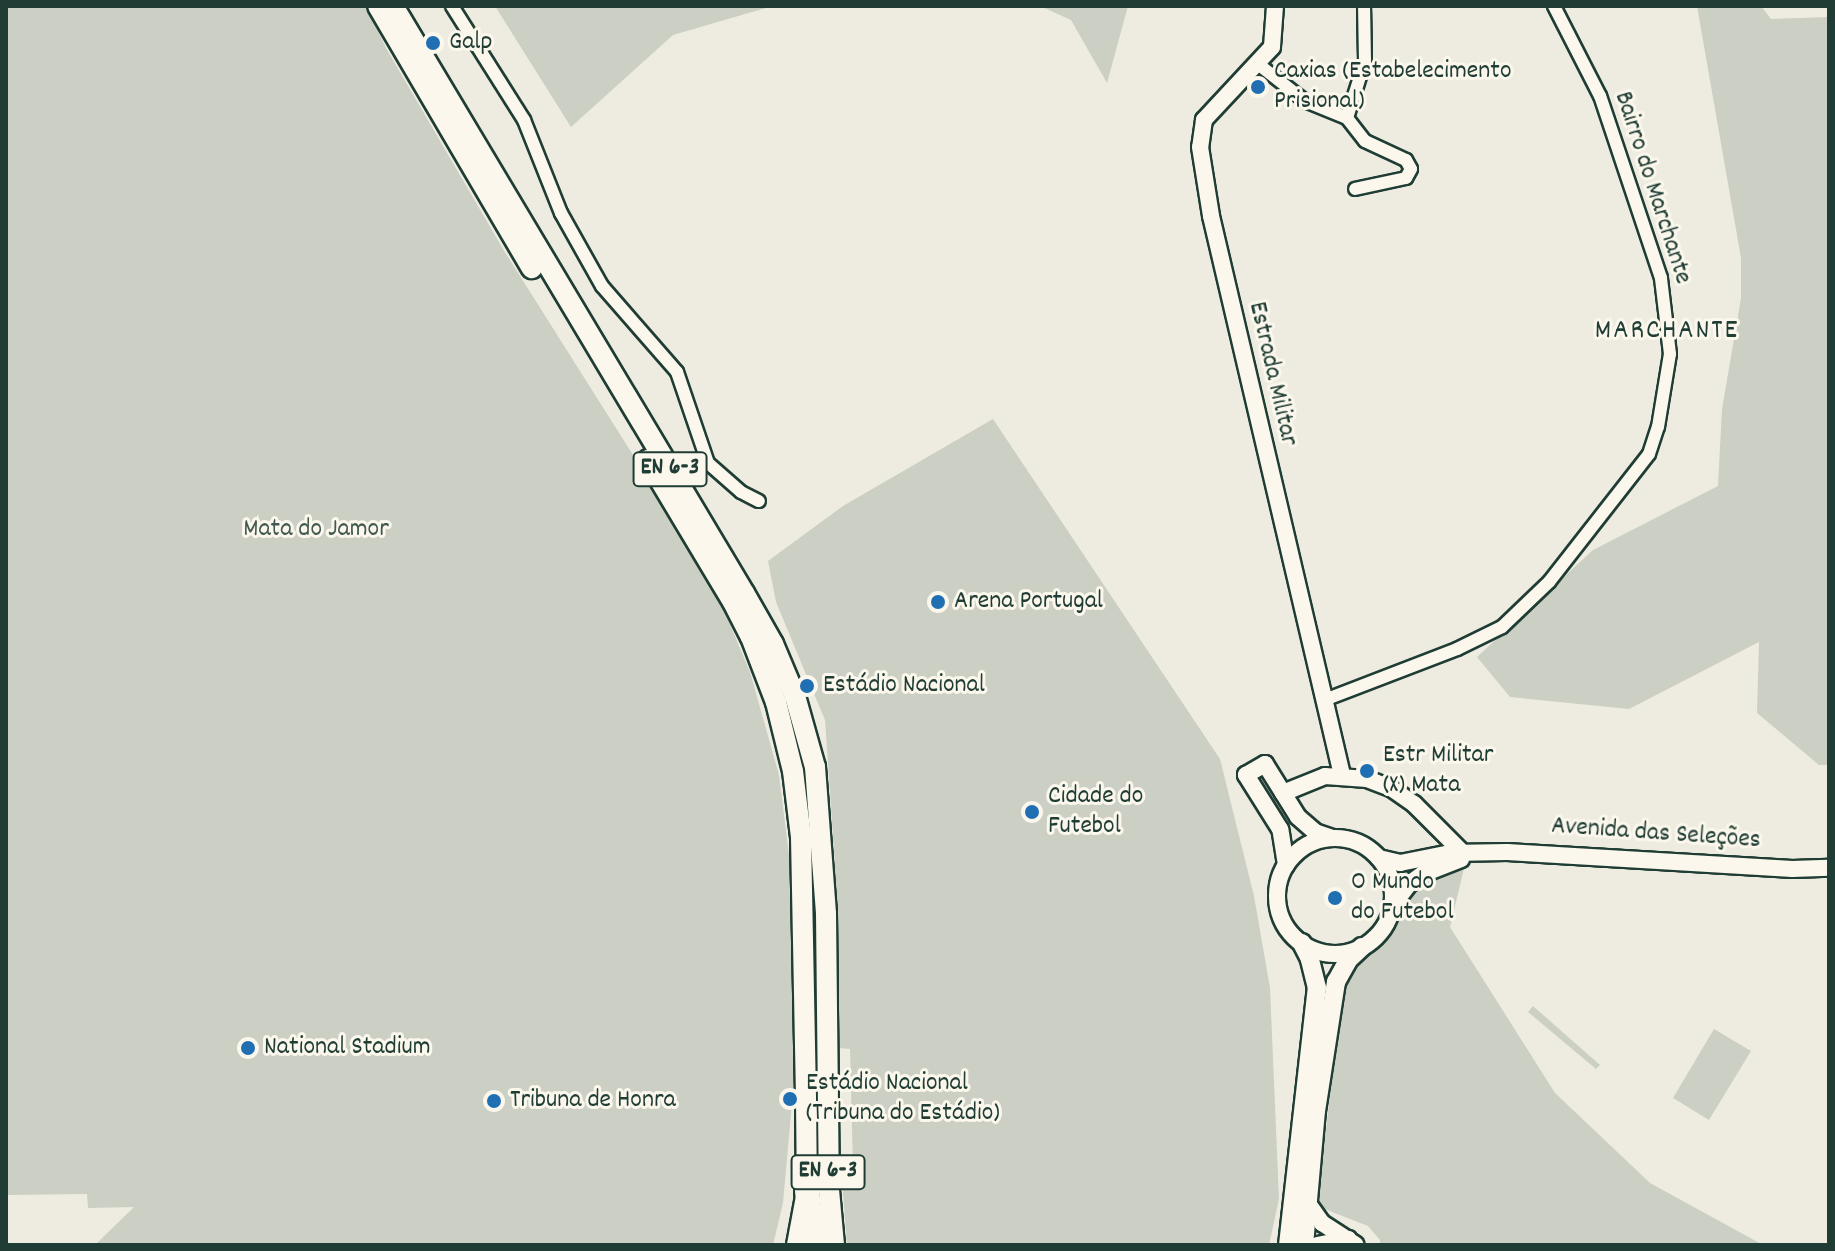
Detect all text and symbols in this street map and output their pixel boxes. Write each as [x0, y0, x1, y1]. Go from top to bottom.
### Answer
place label: Galp [449, 27, 492, 59]
marker: Galp [424, 34, 442, 52]
place label: Caxias (Estabelecimento Prisional) [1274, 56, 1511, 118]
marker: Caxias (Estabelecimento Prisional) [1249, 78, 1267, 96]
street label: Bairro do Marchante [1606, 88, 1698, 288]
street label: Estrada Militar [1240, 299, 1304, 449]
district label: MARCHANTE [1595, 315, 1739, 349]
road number: EN 6-3 [632, 449, 708, 489]
park label: Mata do Jamor [243, 514, 389, 546]
place label: Arena Portugal [954, 586, 1103, 618]
marker: Arena Portugal [929, 593, 947, 611]
place label: Estádio Nacional [823, 670, 985, 702]
marker: Estádio Nacional [798, 677, 816, 695]
place label: Estr Militar (X) Mata [1383, 740, 1493, 802]
marker: Estr Militar (X) Mata [1358, 762, 1376, 780]
place label: Cidade do Futebol [1048, 781, 1143, 842]
marker: Cidade do Futebol [1023, 803, 1041, 821]
street label: Avenida das Seleções [1550, 811, 1762, 857]
place label: O Mundo do Futebol [1351, 867, 1454, 928]
marker: O Mundo do Futebol [1326, 889, 1344, 907]
place label: National Stadium [264, 1032, 431, 1064]
marker: National Stadium [239, 1039, 257, 1057]
place label: Estádio Nacional (Tribuna do Estádio) [806, 1068, 1000, 1130]
place label: Tribuna de Honra [510, 1085, 676, 1117]
marker: Estádio Nacional (Tribuna do Estádio) [781, 1090, 799, 1108]
marker: Tribuna de Honra [485, 1092, 503, 1110]
road number: EN 6-3 [790, 1152, 866, 1192]

